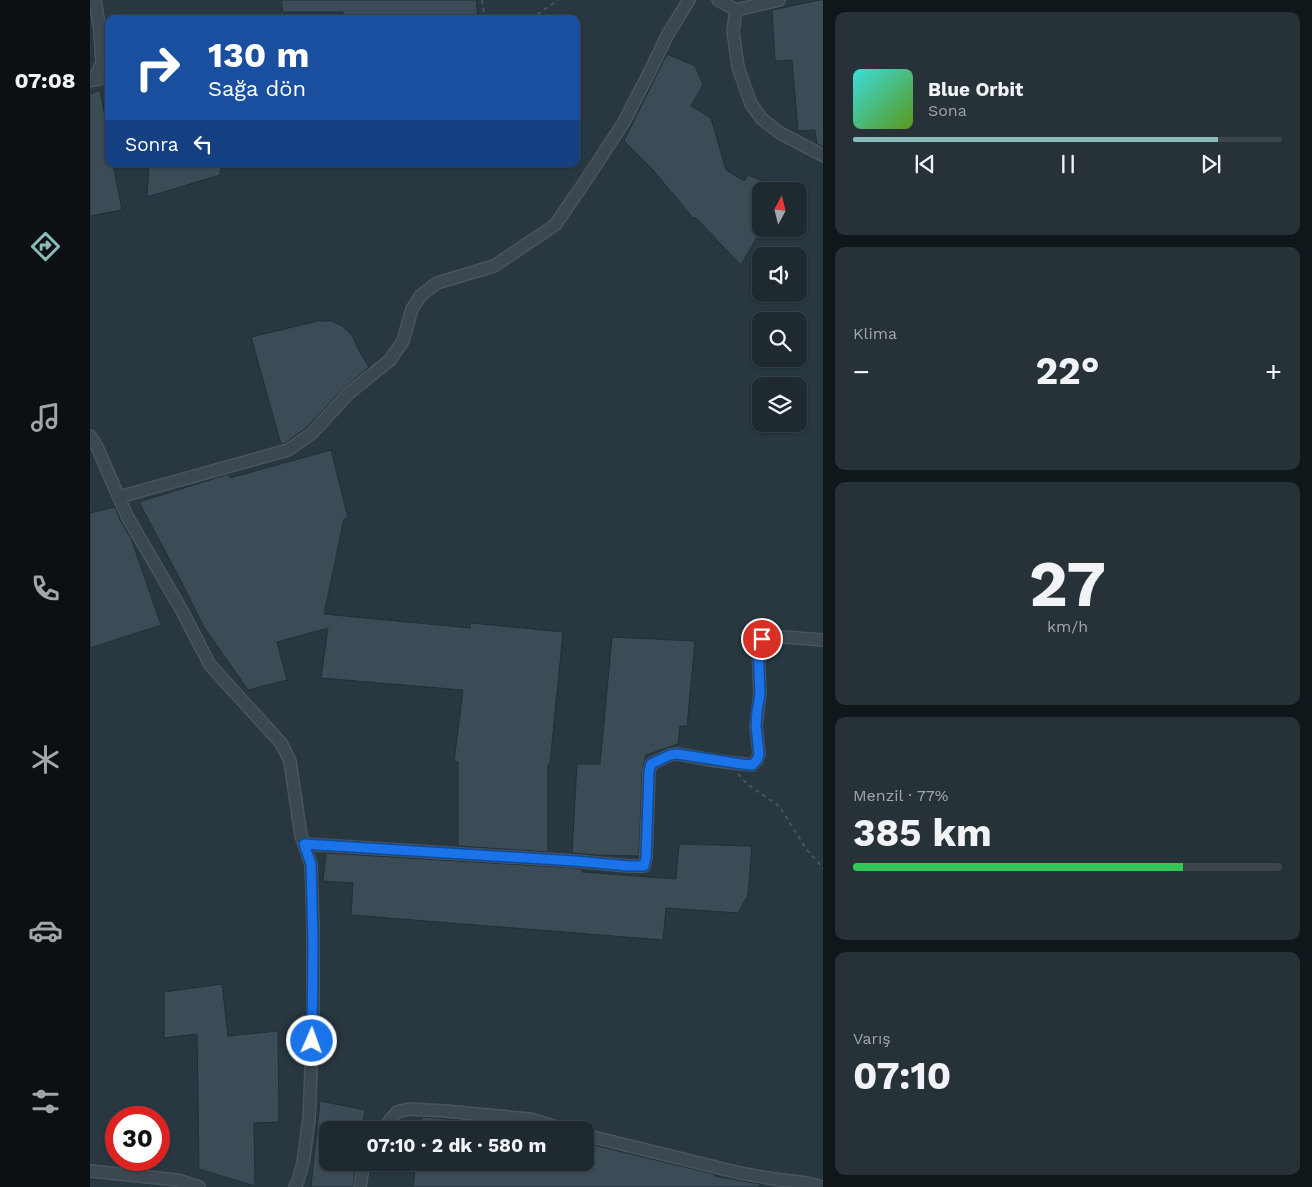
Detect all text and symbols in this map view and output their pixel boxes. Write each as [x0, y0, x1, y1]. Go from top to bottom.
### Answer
text: 130 m [208, 34, 309, 76]
icon: right [125, 35, 190, 100]
text: 07:08 [14, 68, 76, 93]
text: Sağa dön [208, 76, 306, 101]
text: Blue Orbit [928, 78, 1023, 101]
text: Sona [928, 101, 967, 120]
icon: left [189, 130, 217, 158]
text: Sonra [125, 133, 179, 156]
icon: previous [911, 150, 939, 178]
icon: pause [1054, 150, 1082, 178]
icon: next [1197, 150, 1225, 178]
north arrow [752, 182, 808, 238]
map controls [752, 182, 807, 432]
icon: directions [28, 229, 63, 264]
button: sound [752, 247, 807, 302]
button: search [752, 312, 807, 367]
text: Klima [853, 324, 897, 343]
text: 22° [1035, 349, 1100, 393]
text: − [853, 355, 870, 388]
text: + [1265, 355, 1282, 388]
button: layers [752, 377, 807, 432]
icon: music [28, 400, 63, 435]
text: 27 [1029, 546, 1106, 622]
icon: phone [28, 571, 63, 606]
text: km/h [1047, 617, 1088, 636]
pin [741, 618, 783, 660]
icon: arrive [748, 625, 776, 653]
icon: climate [28, 742, 63, 777]
text: Menzil · 77% [853, 786, 948, 805]
text: 385 km [853, 811, 992, 855]
icon: car [28, 913, 63, 948]
position arrow [285, 1014, 337, 1066]
text: Varış [853, 1029, 891, 1048]
text: 07:10 [853, 1054, 951, 1098]
icon: filters [28, 1084, 63, 1119]
speed limit sign: 30 [105, 1106, 170, 1171]
text: 07:10 · 2 dk · 580 m [366, 1134, 547, 1157]

